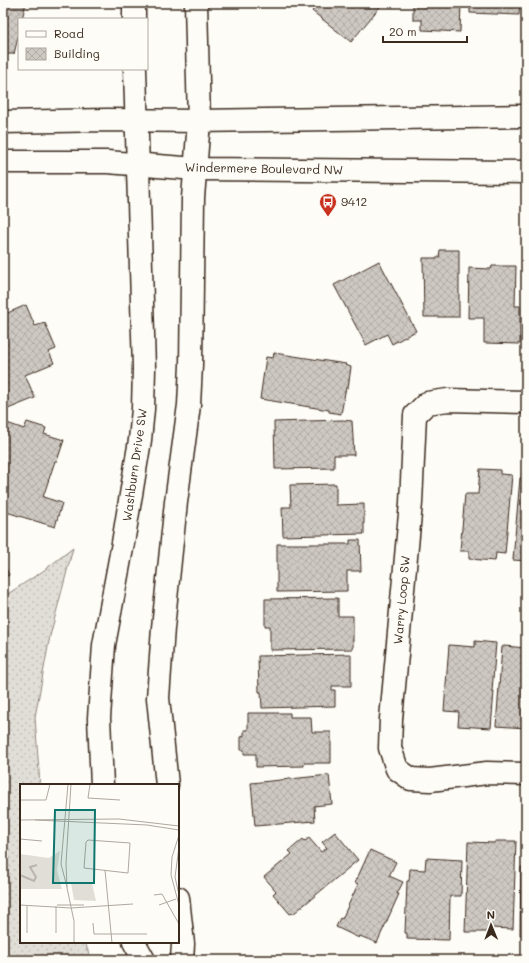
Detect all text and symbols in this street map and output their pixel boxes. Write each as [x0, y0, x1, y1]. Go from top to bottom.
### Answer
legend [18, 18, 148, 70]
scale bar [383, 18, 467, 44]
text: 20 m [389, 23, 417, 39]
text: Road [54, 25, 84, 41]
text: Building [54, 45, 100, 61]
street label: Windermere Boulevard NW [185, 159, 343, 177]
bus stop icon: 9412 [318, 192, 338, 217]
place label: 9412 [341, 193, 367, 209]
street label: Washburn Drive SW [118, 407, 150, 523]
street label: Warry Loop SW [389, 555, 413, 645]
inset map [20, 784, 179, 943]
north arrow [471, 905, 511, 945]
text: N [487, 907, 495, 922]

